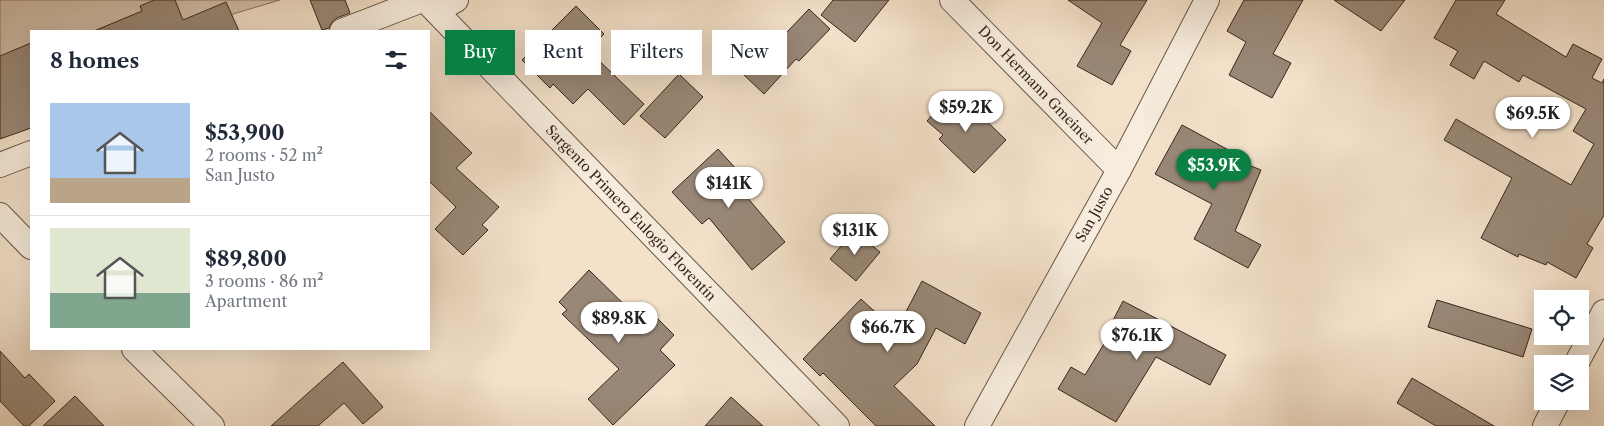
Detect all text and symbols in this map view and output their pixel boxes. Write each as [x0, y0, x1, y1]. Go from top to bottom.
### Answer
street label: Don Hermann Gmeiner [974, 22, 1098, 148]
chip: Buy [445, 30, 515, 75]
chip: Rent [525, 30, 601, 75]
chip: Filters [611, 30, 702, 75]
chip: New [712, 30, 787, 75]
icon: filters [382, 46, 410, 74]
text: 8 homes [50, 48, 139, 73]
pin: $59.2K [925, 90, 1007, 133]
pin: $69.5K [1492, 96, 1574, 139]
text: $59.2K [939, 97, 993, 117]
text: $69.5K [1506, 103, 1560, 123]
text: $53,900 [205, 120, 285, 145]
street label: Sargento Primero Eulogio Florentín [542, 121, 720, 305]
icon: home [90, 123, 150, 183]
text: 2 rooms · 52 m² [205, 145, 323, 165]
pin: $53.9K [1173, 148, 1255, 191]
text: $53.9K [1187, 155, 1241, 175]
text: San Justo [205, 165, 275, 185]
pin: $141K [694, 166, 764, 209]
text: $141K [706, 173, 752, 193]
street label: San Justo [1071, 183, 1117, 245]
pin: $131K [820, 214, 890, 256]
text: $131K [832, 220, 878, 240]
text: $89,800 [205, 246, 287, 271]
icon: home [90, 248, 150, 308]
text: 3 rooms · 86 m² [205, 271, 324, 291]
map controls [1534, 290, 1589, 410]
button: locate [1534, 290, 1589, 345]
text: Apartment [205, 291, 287, 311]
pin: $89.8K [578, 302, 660, 344]
text: $89.8K [592, 308, 646, 328]
pin: $66.7K [847, 310, 929, 353]
text: $66.7K [861, 317, 915, 337]
pin: $76.1K [1096, 318, 1178, 361]
text: $76.1K [1112, 325, 1162, 345]
button: layers [1534, 355, 1589, 410]

